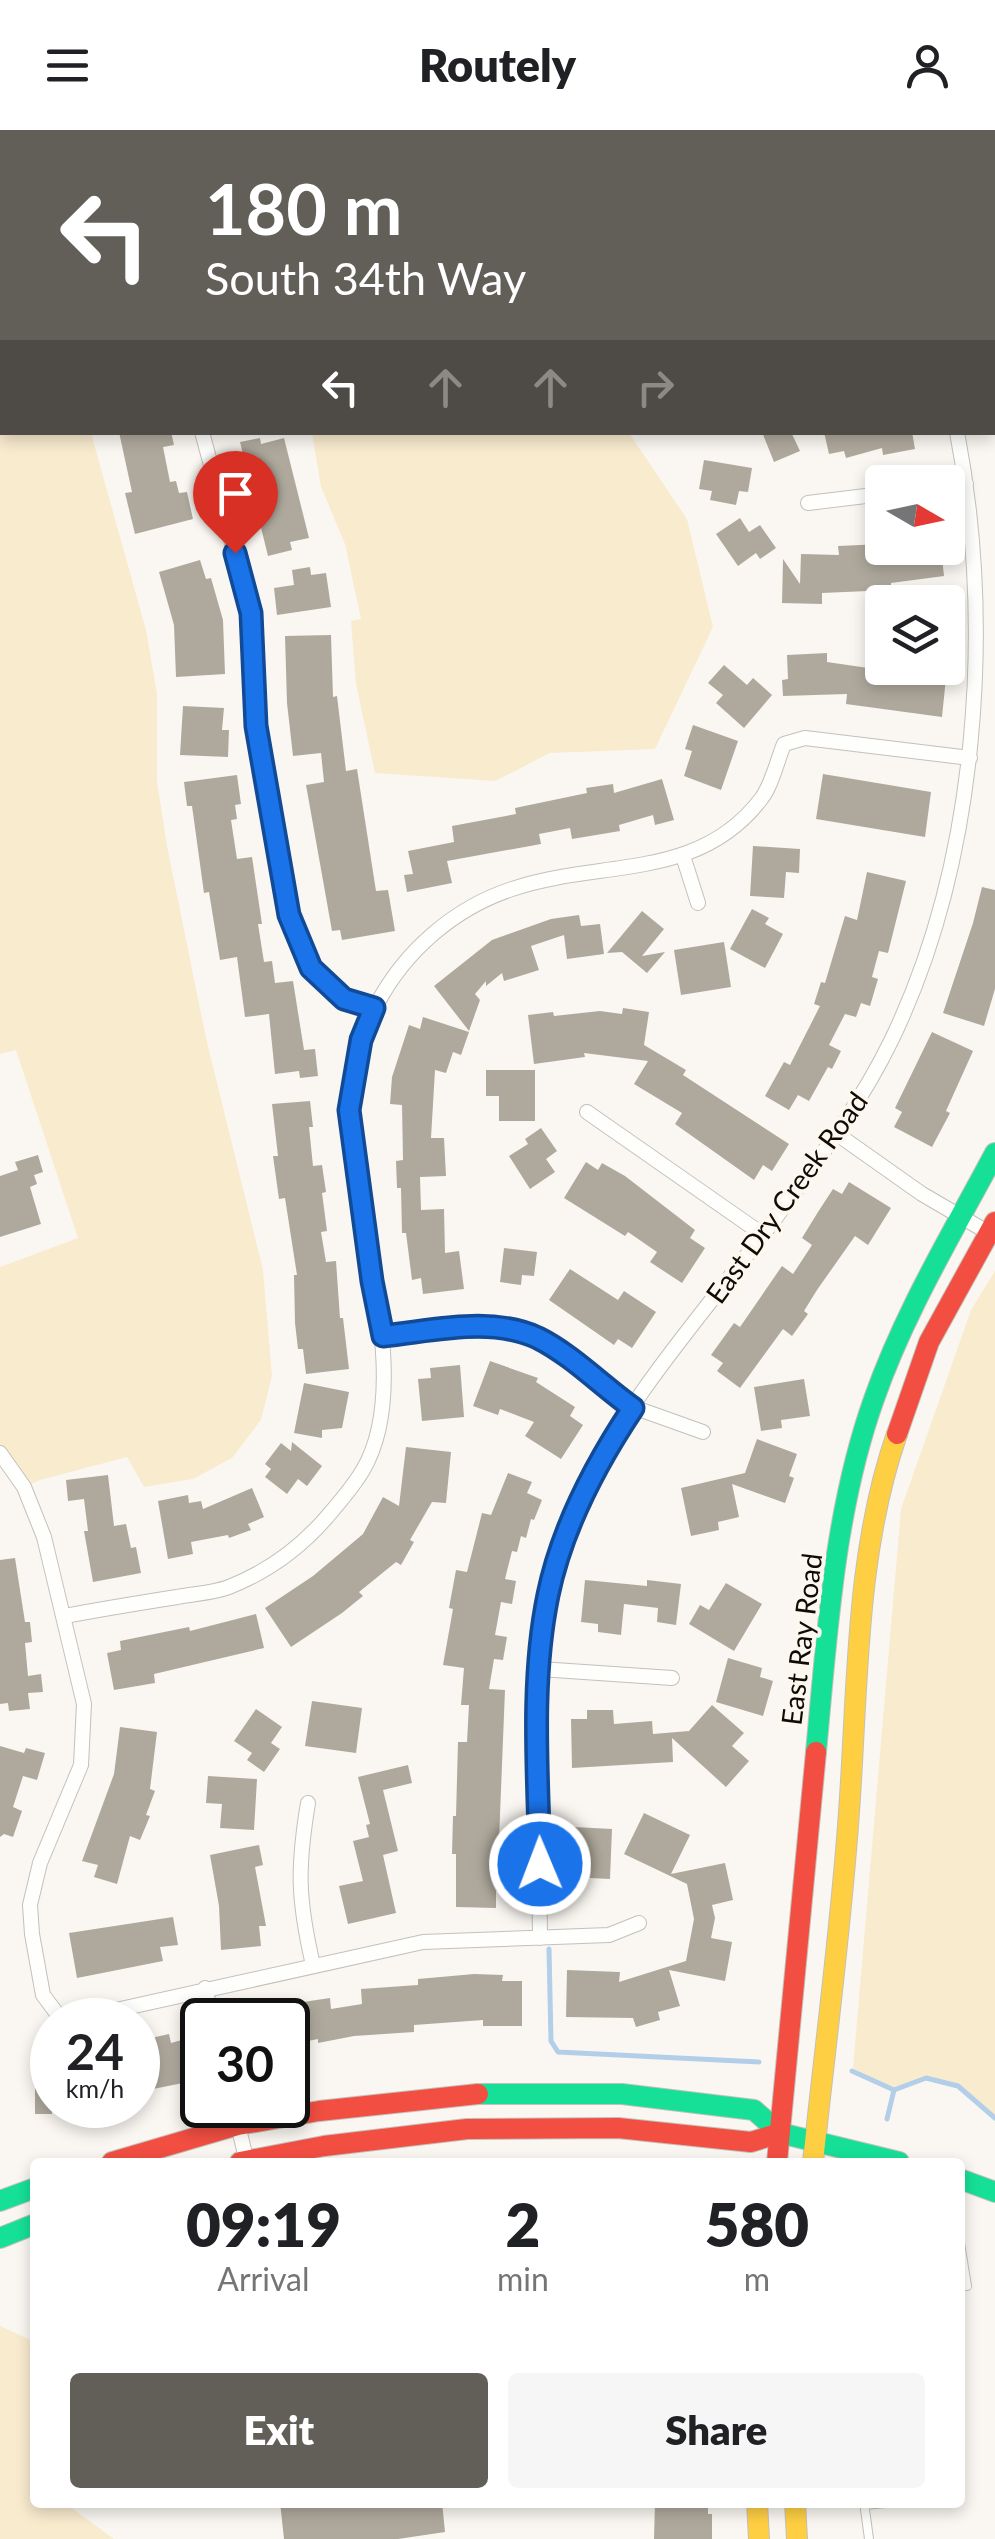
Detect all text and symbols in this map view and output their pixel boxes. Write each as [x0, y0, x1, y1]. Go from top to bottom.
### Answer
icon: menu [40, 38, 95, 93]
text: Routely [419, 38, 576, 92]
icon: person [900, 38, 955, 93]
text: 180 m [205, 166, 402, 250]
icon: left [40, 170, 170, 300]
text: South 34th Way [205, 251, 526, 305]
icon: left [313, 360, 368, 415]
icon: ahead [418, 360, 473, 415]
icon: ahead [523, 360, 578, 415]
icon: right [628, 360, 683, 415]
pin [193, 451, 278, 554]
north arrow [865, 465, 965, 565]
map controls [865, 465, 965, 685]
icon: arrive [208, 466, 263, 521]
button: layers [865, 585, 965, 685]
street label: East Dry Creek Road [698, 1085, 874, 1309]
street label: East Ray Road [774, 1551, 828, 1727]
position arrow [488, 1812, 592, 1916]
speed limit sign: 30 [180, 1998, 310, 2128]
text: 24 [66, 2021, 124, 2081]
text: km/h [66, 2073, 124, 2103]
text: 09:19 [186, 2188, 341, 2260]
text: 2 [505, 2188, 540, 2260]
text: 580 [705, 2188, 809, 2260]
text: Arrival [217, 2259, 310, 2298]
text: min [497, 2259, 549, 2298]
text: m [744, 2259, 770, 2298]
button: Exit [70, 2373, 488, 2488]
button: Share [508, 2373, 925, 2488]

